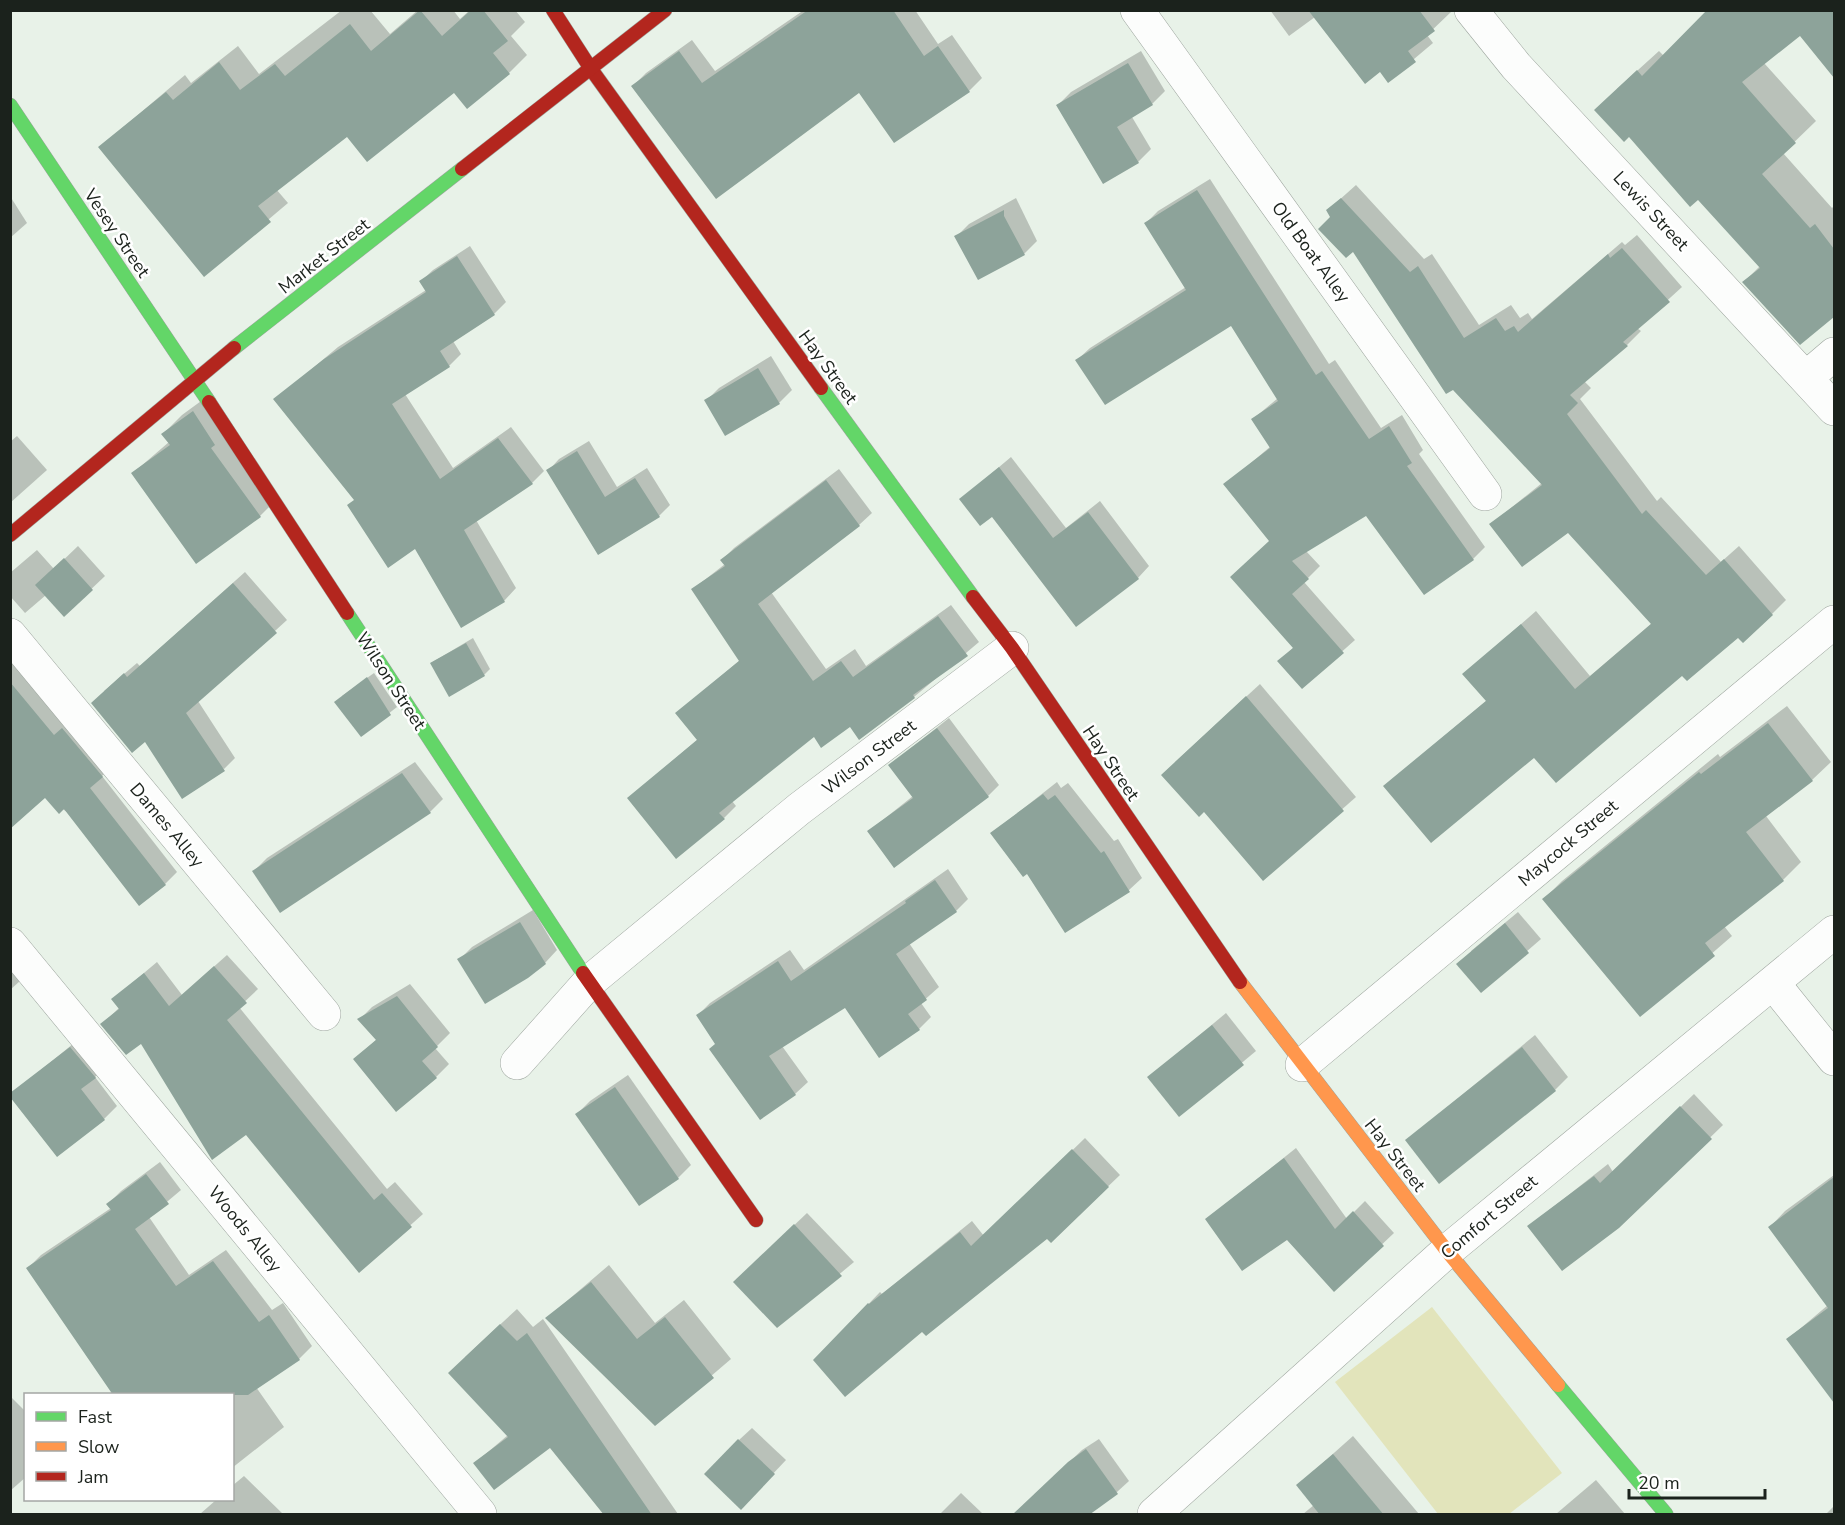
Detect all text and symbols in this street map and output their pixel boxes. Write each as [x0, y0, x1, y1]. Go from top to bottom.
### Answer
street label: Lewis Street [1608, 166, 1695, 257]
street label: Vesey Street [78, 183, 156, 283]
street label: Old Boat Alley [1266, 197, 1356, 308]
street label: Market Street [273, 212, 375, 299]
street label: Hay Street [793, 325, 863, 409]
street label: Wilson Street [350, 628, 432, 735]
street label: Wilson Street [817, 713, 921, 800]
street label: Hay Street [1077, 721, 1145, 806]
street label: Dames Alley [125, 778, 210, 873]
street label: Maycock Street [1513, 794, 1623, 892]
street label: Hay Street [1359, 1114, 1431, 1197]
street label: Comfort Street [1435, 1169, 1543, 1265]
street label: Woods Alley [203, 1181, 288, 1278]
legend [24, 1393, 234, 1501]
text: Fast [78, 1405, 113, 1429]
text: Slow [78, 1435, 119, 1459]
scale bar [1629, 1462, 1766, 1500]
text: Jam [77, 1465, 109, 1489]
text: 20 m [1638, 1471, 1680, 1495]

